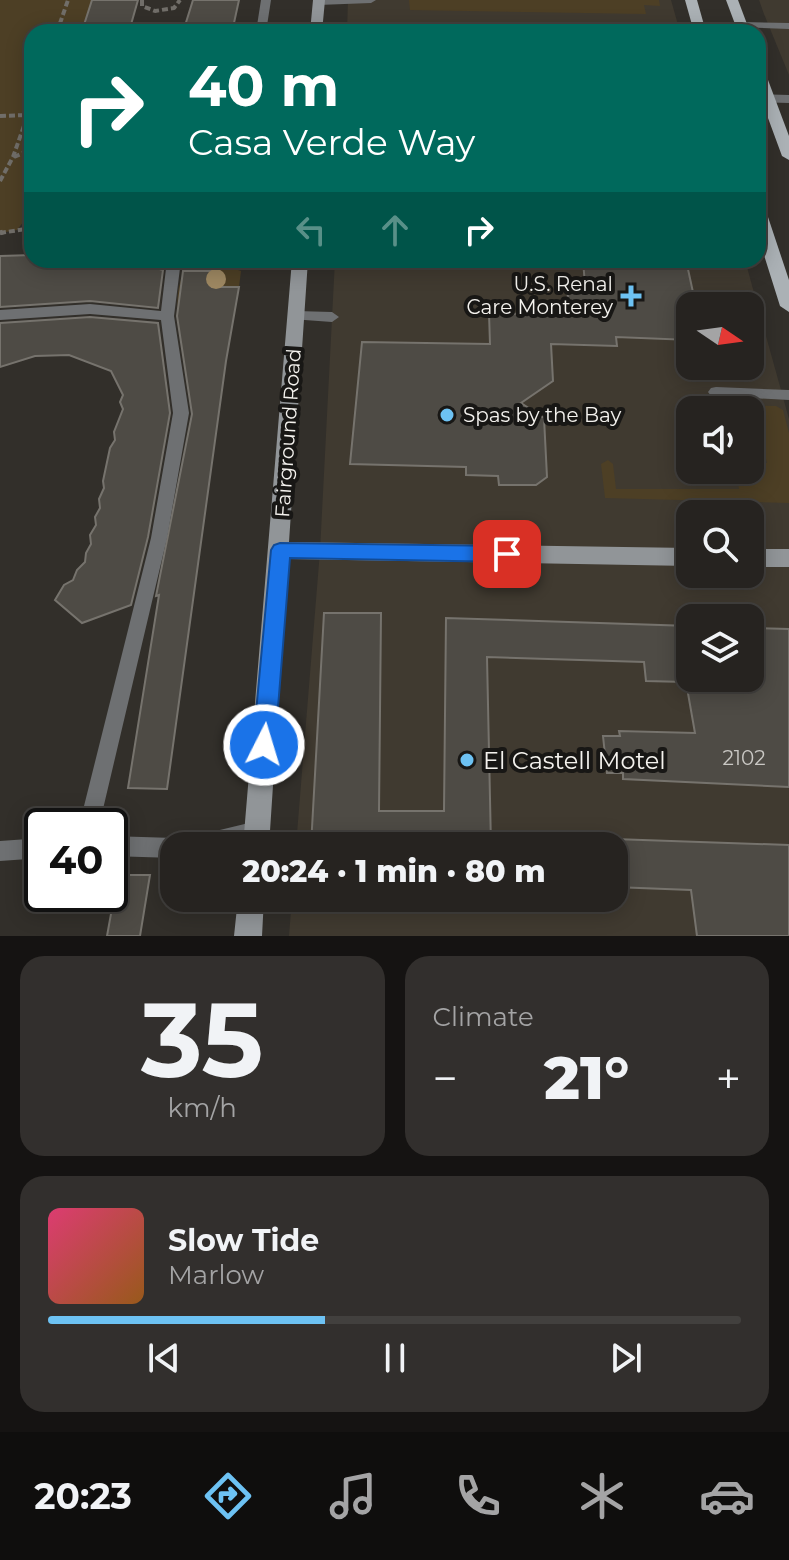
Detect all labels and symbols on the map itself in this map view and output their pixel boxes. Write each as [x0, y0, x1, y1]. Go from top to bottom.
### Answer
place label: U.S. Renal Care Monterey [467, 272, 613, 319]
marker: U.S. Renal Care Monterey [620, 285, 642, 307]
north arrow [676, 292, 764, 380]
street label: Fairground Road [270, 348, 306, 518]
place label: Spas by the Bay [463, 403, 621, 427]
marker: Spas by the Bay [438, 406, 456, 424]
pin [473, 520, 541, 588]
position arrow [222, 703, 306, 787]
place label: El Castell Motel [483, 746, 666, 775]
house number: 2102 [722, 746, 766, 770]
marker: El Castell Motel [458, 751, 476, 769]
speed limit sign: 40 [24, 808, 128, 912]

